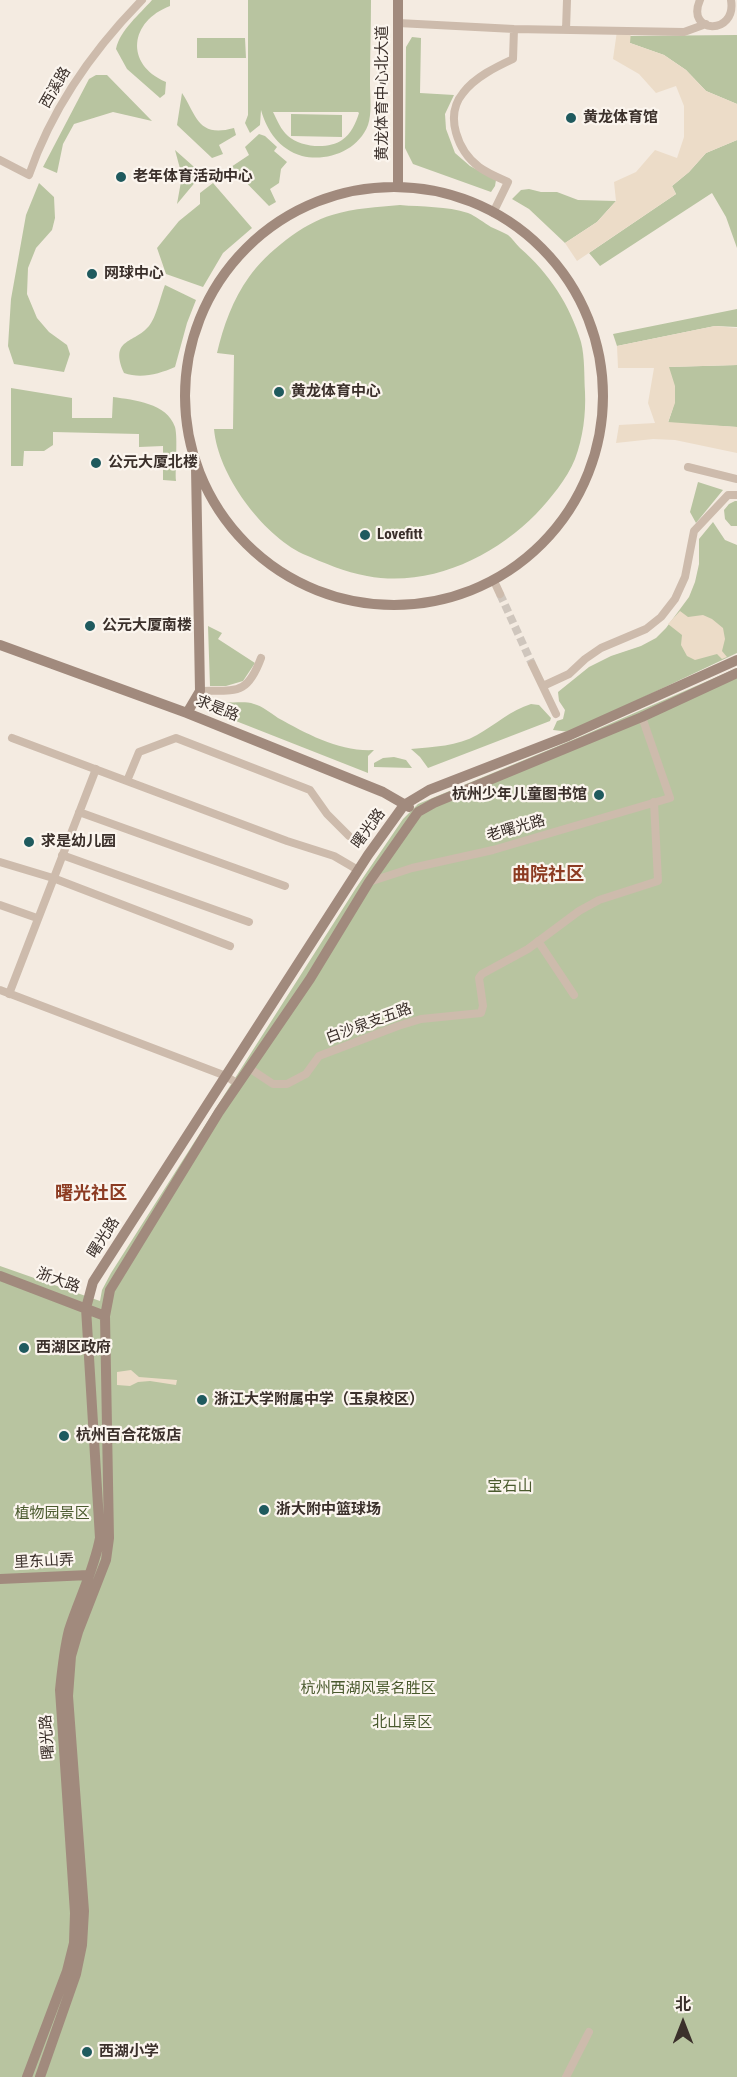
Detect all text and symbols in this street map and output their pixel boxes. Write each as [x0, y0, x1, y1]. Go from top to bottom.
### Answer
street label: 黄龙体育中心北大道 [374, 26, 392, 160]
street label: 西溪路 [37, 64, 75, 112]
place label: 黄龙体育馆 [583, 109, 658, 127]
marker: 黄龙体育馆 [564, 111, 578, 125]
place label: 老年体育活动中心 [133, 168, 253, 186]
marker: 老年体育活动中心 [114, 170, 128, 184]
place label: 网球中心 [104, 265, 164, 283]
marker: 网球中心 [85, 267, 99, 281]
place label: 黄龙体育中心 [291, 383, 381, 401]
marker: 黄龙体育中心 [272, 385, 286, 399]
place label: 公元大厦北楼 [108, 454, 198, 472]
marker: 公元大厦北楼 [89, 456, 103, 470]
place label: Lovefitt [377, 526, 423, 544]
marker: Lovefitt [358, 528, 372, 542]
place label: 公元大厦南楼 [102, 617, 192, 635]
marker: 公元大厦南楼 [83, 619, 97, 633]
street label: 求是路 [193, 692, 241, 726]
place label: 杭州少年儿童图书馆 [452, 786, 587, 804]
marker: 杭州少年儿童图书馆 [592, 788, 606, 802]
street label: 曙光路 [348, 806, 390, 852]
street label: 老曙光路 [485, 812, 547, 846]
place label: 求是幼儿园 [41, 833, 116, 851]
marker: 求是幼儿园 [22, 835, 36, 849]
district label: 曲院社区 [512, 864, 584, 886]
street label: 白沙泉支五路 [324, 1000, 414, 1048]
district label: 曙光社区 [55, 1183, 127, 1205]
street label: 曙光路 [84, 1214, 124, 1262]
street label: 浙大路 [34, 1265, 82, 1297]
place label: 西湖区政府 [36, 1339, 111, 1357]
marker: 西湖区政府 [17, 1341, 31, 1355]
place label: 浙江大学附属中学（玉泉校区） [214, 1391, 424, 1409]
marker: 浙江大学附属中学（玉泉校区） [195, 1393, 209, 1407]
place label: 杭州百合花饭店 [76, 1427, 181, 1445]
marker: 杭州百合花饭店 [57, 1429, 71, 1443]
park label: 宝石山 [488, 1478, 532, 1496]
place label: 浙大附中篮球场 [276, 1501, 381, 1519]
marker: 浙大附中篮球场 [257, 1503, 271, 1517]
park label: 植物园景区 [15, 1505, 89, 1523]
street label: 里东山弄 [14, 1551, 74, 1573]
park label: 杭州西湖风景名胜区 [301, 1680, 435, 1698]
street label: 曙光路 [37, 1714, 59, 1760]
park label: 北山景区 [372, 1714, 432, 1732]
north arrow [653, 1993, 713, 2053]
text: 北 [675, 1995, 691, 2014]
place label: 西湖小学 [99, 2043, 159, 2061]
marker: 西湖小学 [80, 2045, 94, 2059]

